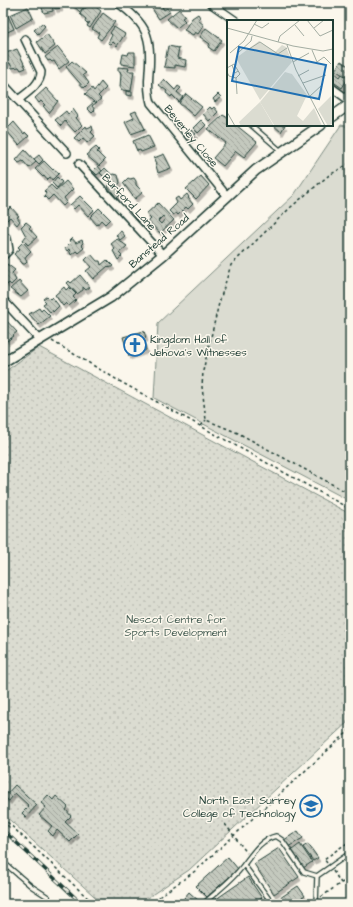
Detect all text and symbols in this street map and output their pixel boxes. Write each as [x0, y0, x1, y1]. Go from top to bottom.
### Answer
inset map [227, 20, 333, 126]
street label: Beverley Close [160, 102, 221, 171]
street label: Burford Lane [99, 170, 159, 234]
street label: Banstead Road [125, 210, 193, 272]
church icon: Kingdom Hall of Jehova's Witnesses [122, 332, 148, 358]
place label: Kingdom Hall of Jehova's Witnesses [150, 332, 247, 360]
park label: Nescot Centre for Sports Development [124, 612, 228, 640]
place label: North East Surrey College of Technology [183, 793, 296, 822]
school or university icon: North East Surrey College of Technology [298, 793, 324, 819]

